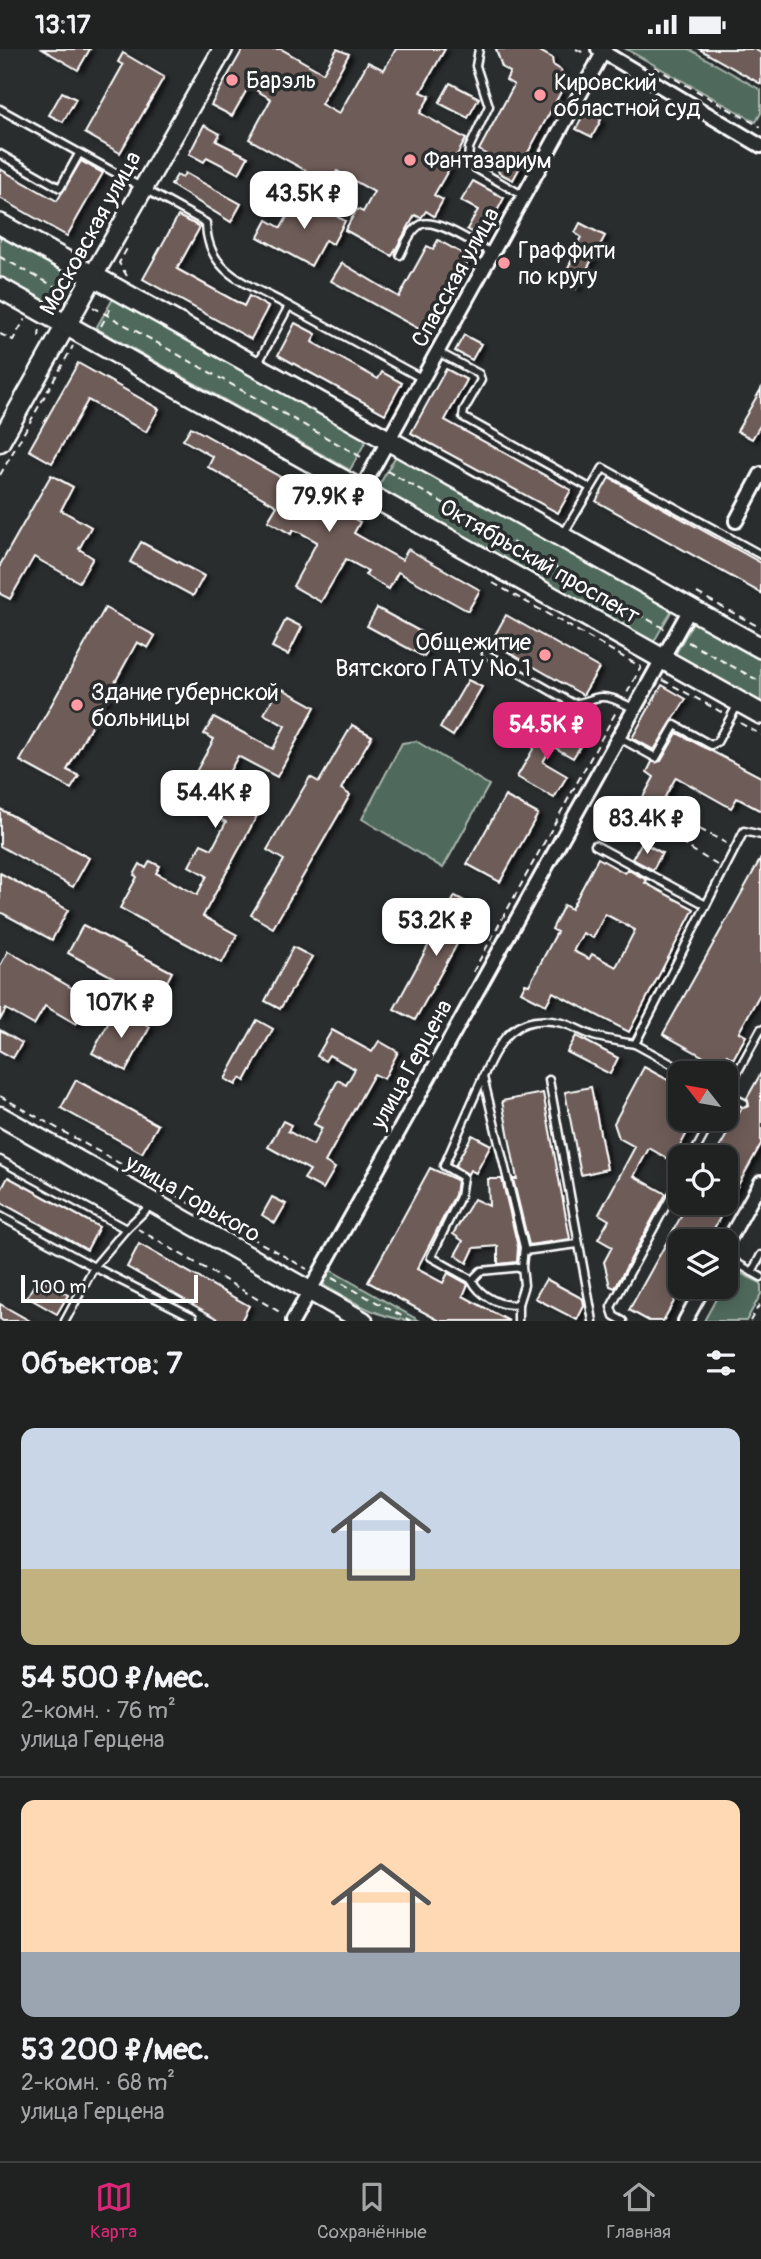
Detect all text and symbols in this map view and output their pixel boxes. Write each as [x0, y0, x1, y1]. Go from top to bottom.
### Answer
text: 13:17 [35, 9, 91, 41]
place label: Барэль [246, 66, 316, 95]
place label: Кировский областной суд [554, 68, 700, 123]
marker: Барэль [224, 72, 240, 88]
marker: Кировский областной суд [532, 87, 548, 103]
street label: Московская улица [33, 146, 148, 320]
place label: Фантазариум [424, 146, 552, 175]
marker: Фантазариум [402, 152, 418, 168]
pin: 43.5K ₽ [239, 171, 369, 231]
text: 43.5K ₽ [266, 179, 342, 208]
street label: Спасская улица [405, 202, 506, 352]
place label: Граффити по кругу [518, 236, 615, 291]
marker: Граффити по кругу [496, 255, 512, 271]
pin: 79.9K ₽ [264, 475, 394, 534]
text: 79.9K ₽ [292, 482, 366, 511]
street label: Октябрьский проспект [435, 492, 645, 631]
place label: Общежитие Вятского ГАТУ № 1 [335, 628, 532, 683]
marker: Общежитие Вятского ГАТУ № 1 [537, 647, 553, 663]
place label: Здание губернской больницы [91, 678, 279, 733]
marker: Здание губернской больницы [69, 697, 85, 713]
pin: 54.5K ₽ [482, 703, 612, 762]
text: 54.5K ₽ [509, 710, 585, 739]
pin: 54.4K ₽ [150, 771, 280, 830]
text: 54.4K ₽ [177, 778, 253, 807]
pin: 83.4K ₽ [582, 797, 712, 856]
text: 83.4K ₽ [609, 804, 685, 833]
pin: 53.2K ₽ [371, 899, 501, 958]
text: 53.2K ₽ [398, 906, 474, 935]
pin: 107K ₽ [64, 981, 178, 1040]
text: 107K ₽ [86, 988, 156, 1017]
street label: улица Герцена [364, 994, 459, 1135]
north arrow [668, 1061, 738, 1131]
map controls [668, 1061, 738, 1299]
button: locate [668, 1145, 738, 1215]
street label: улица Горького [119, 1148, 266, 1249]
button: layers [668, 1229, 738, 1299]
scale bar [21, 1272, 198, 1304]
text: 100 m [32, 1275, 86, 1299]
icon: filters [702, 1344, 740, 1382]
text: Объектов: 7 [21, 1345, 182, 1382]
icon: home [318, 1473, 444, 1599]
text: 54 500 ₽/мес. [21, 1659, 210, 1696]
text: 2-комн. · 76 m² [21, 1696, 176, 1725]
text: улица Герцена [21, 1725, 164, 1754]
icon: home [318, 1845, 444, 1971]
text: 53 200 ₽/мес. [21, 2031, 210, 2068]
text: 2-комн. · 68 m² [21, 2068, 175, 2097]
text: улица Герцена [21, 2097, 164, 2126]
tab: Карта [90, 2178, 137, 2244]
tab: Сохранённые [317, 2178, 427, 2244]
tab: Главная [606, 2178, 671, 2244]

